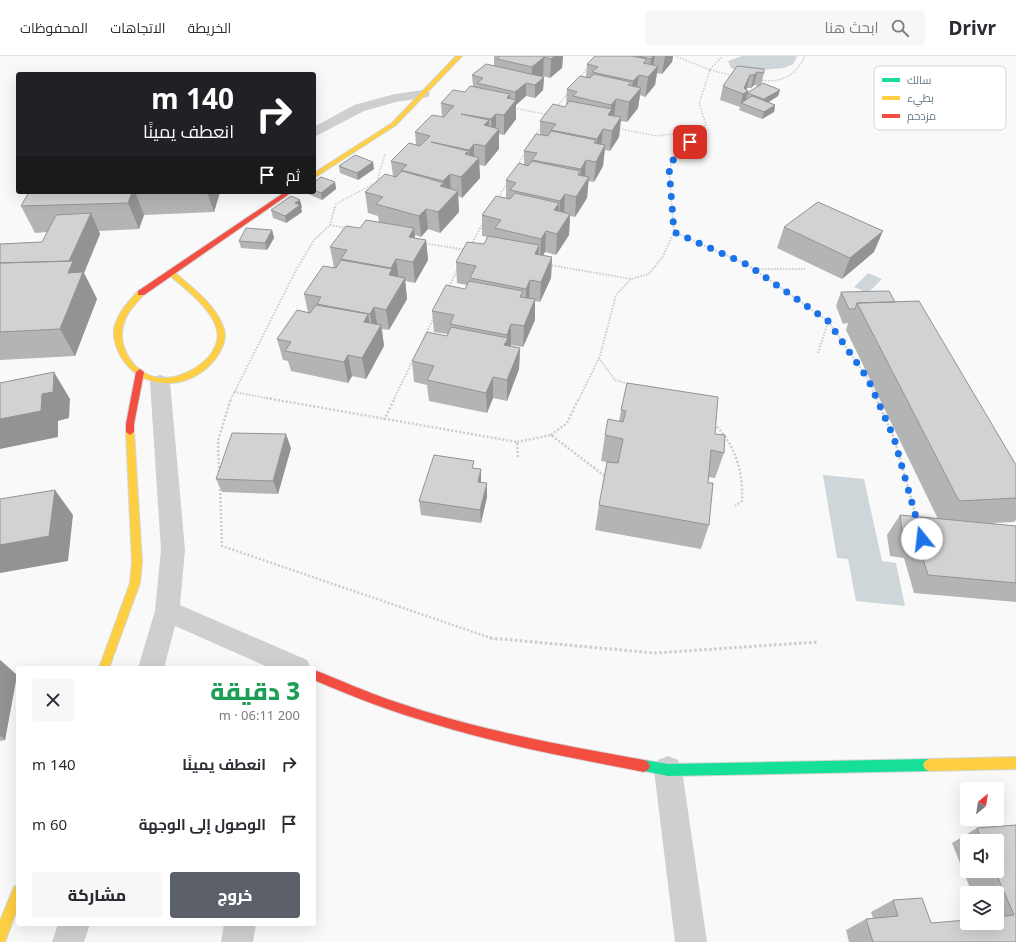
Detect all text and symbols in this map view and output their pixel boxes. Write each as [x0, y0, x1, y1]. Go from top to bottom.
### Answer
search box [645, 10, 925, 46]
text: Drivr [949, 15, 996, 41]
text: ابحث هنا [825, 17, 879, 37]
icon: search [889, 17, 911, 39]
text: المحفوظات [20, 18, 88, 37]
text: الاتجاهات [110, 18, 166, 37]
text: الخريطة [188, 18, 231, 37]
legend [874, 66, 1006, 130]
text: سالك [907, 72, 931, 87]
text: 140 m [151, 79, 234, 117]
icon: right [248, 88, 300, 140]
text: بطيء [907, 90, 934, 107]
text: مزدحم [907, 108, 936, 124]
text: انعطف يمينًا [143, 119, 234, 143]
pin [673, 125, 707, 159]
icon: arrive [679, 131, 701, 153]
icon: arrive [256, 164, 278, 186]
text: ثم [286, 165, 300, 185]
position arrow [901, 518, 943, 560]
text: 3 دقيقة [210, 674, 300, 707]
button: close [32, 679, 74, 721]
text: 200 m · 06:11 [219, 706, 300, 724]
icon: right [278, 753, 300, 775]
text: 140 m [32, 754, 76, 774]
text: انعطف يمينًا [182, 754, 266, 774]
north arrow [960, 782, 1004, 826]
map controls [960, 782, 1004, 930]
icon: arrive [278, 813, 300, 835]
text: 60 m [32, 814, 67, 834]
text: الوصول إلى الوجهة [139, 814, 266, 834]
button: sound [960, 834, 1004, 878]
button: مشاركة [32, 872, 162, 918]
button: خروج [170, 872, 300, 918]
button: layers [960, 886, 1004, 930]

